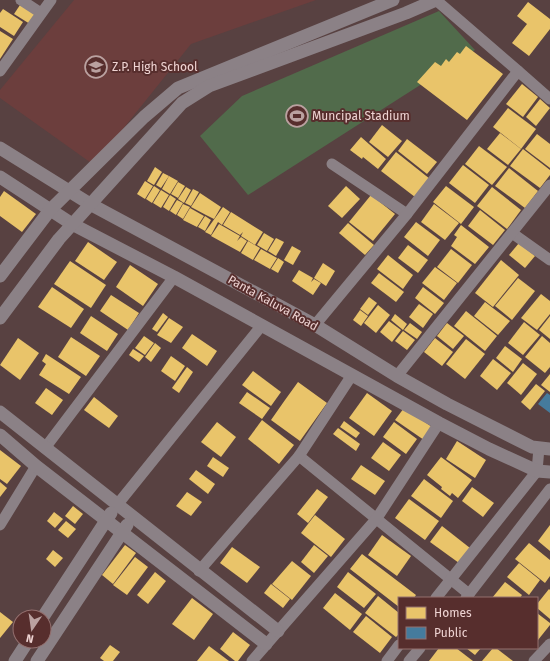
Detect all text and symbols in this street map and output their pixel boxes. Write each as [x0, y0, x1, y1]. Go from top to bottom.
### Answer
school or university icon: Z.P. High School [83, 54, 109, 80]
place label: Z.P. High School [112, 60, 198, 74]
sports icon: Muncipal Stadium [284, 103, 310, 129]
place label: Muncipal Stadium [312, 109, 410, 123]
street label: Panta Kaluva Road [226, 272, 320, 334]
legend [398, 597, 538, 649]
text: Homes [434, 606, 472, 620]
north arrow [12, 609, 52, 649]
text: Public [434, 626, 468, 640]
text: N [25, 631, 35, 645]

